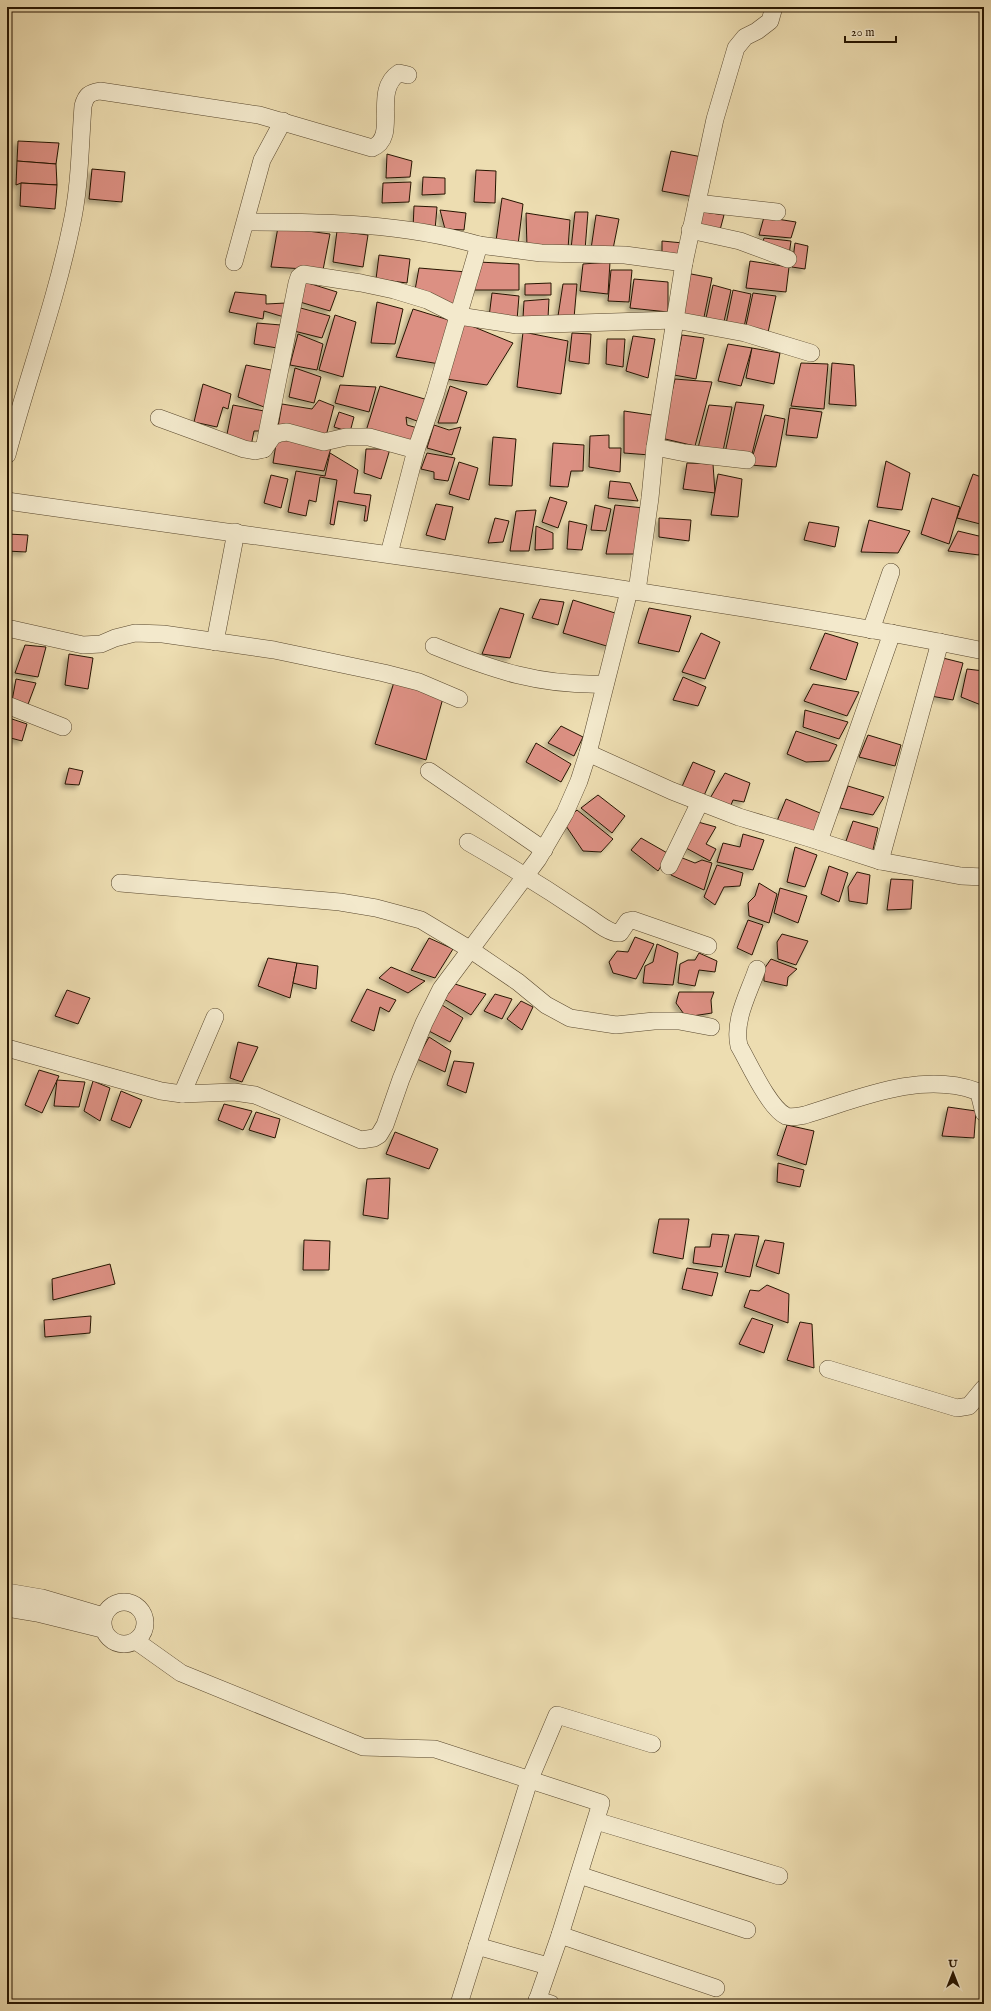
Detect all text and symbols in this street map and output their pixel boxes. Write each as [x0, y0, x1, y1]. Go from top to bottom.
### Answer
scale bar [845, 18, 896, 44]
text: 20 m [851, 25, 874, 40]
north arrow [933, 1953, 973, 1993]
text: U [947, 1957, 958, 1971]

